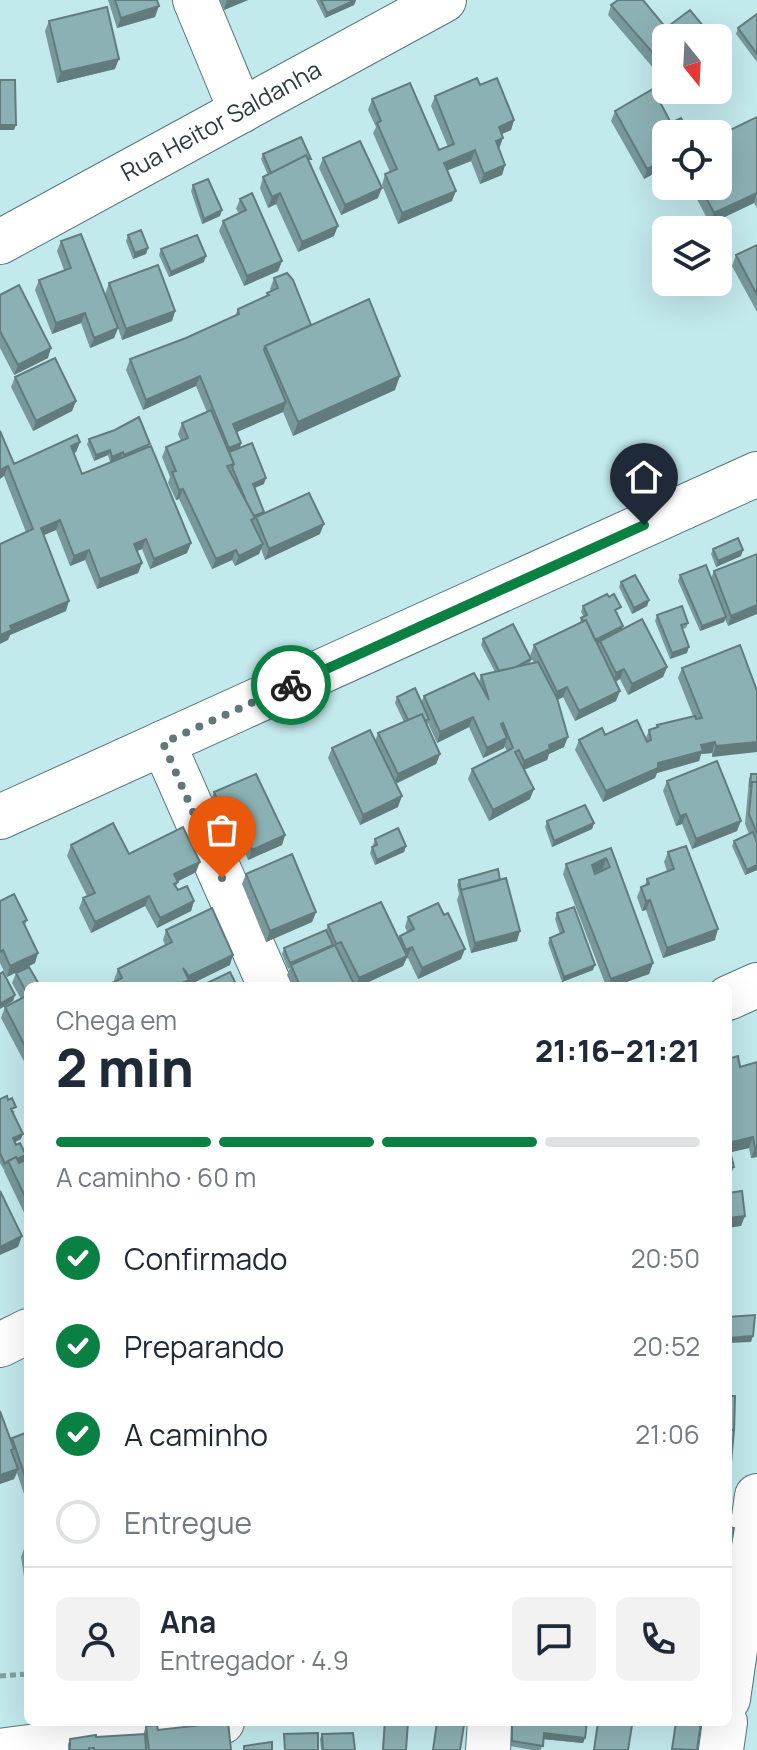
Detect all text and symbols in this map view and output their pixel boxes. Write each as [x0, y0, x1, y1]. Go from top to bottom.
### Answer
north arrow [652, 24, 732, 104]
map controls [652, 24, 732, 296]
street label: Rua Heitor Saldanha [114, 52, 327, 188]
button: locate [652, 120, 732, 200]
button: layers [652, 216, 732, 296]
pin [610, 443, 678, 525]
icon: home [622, 455, 666, 499]
courier [251, 645, 331, 725]
icon: bike [269, 663, 313, 707]
pin [188, 796, 256, 878]
icon: bag [200, 808, 244, 852]
text: Chega em [56, 1002, 177, 1038]
text: 21:16–21:21 [535, 1030, 700, 1071]
text: 2 min [56, 1032, 194, 1103]
text: A caminho · 60 m [56, 1159, 256, 1195]
icon: check [56, 1236, 100, 1280]
text: Confirmado [124, 1238, 288, 1279]
text: 20:50 [631, 1240, 700, 1276]
icon: check [56, 1324, 100, 1368]
text: Preparando [124, 1326, 284, 1367]
text: 20:52 [632, 1328, 700, 1364]
icon: check [56, 1412, 100, 1456]
text: A caminho [124, 1414, 268, 1455]
text: 21:06 [635, 1416, 700, 1452]
text: Entregue [124, 1502, 252, 1543]
button: person [56, 1597, 140, 1681]
button: chat [512, 1597, 596, 1681]
button: phone [616, 1597, 700, 1681]
text: Ana [160, 1601, 216, 1642]
text: Entregador · 4.9 [160, 1642, 349, 1678]

